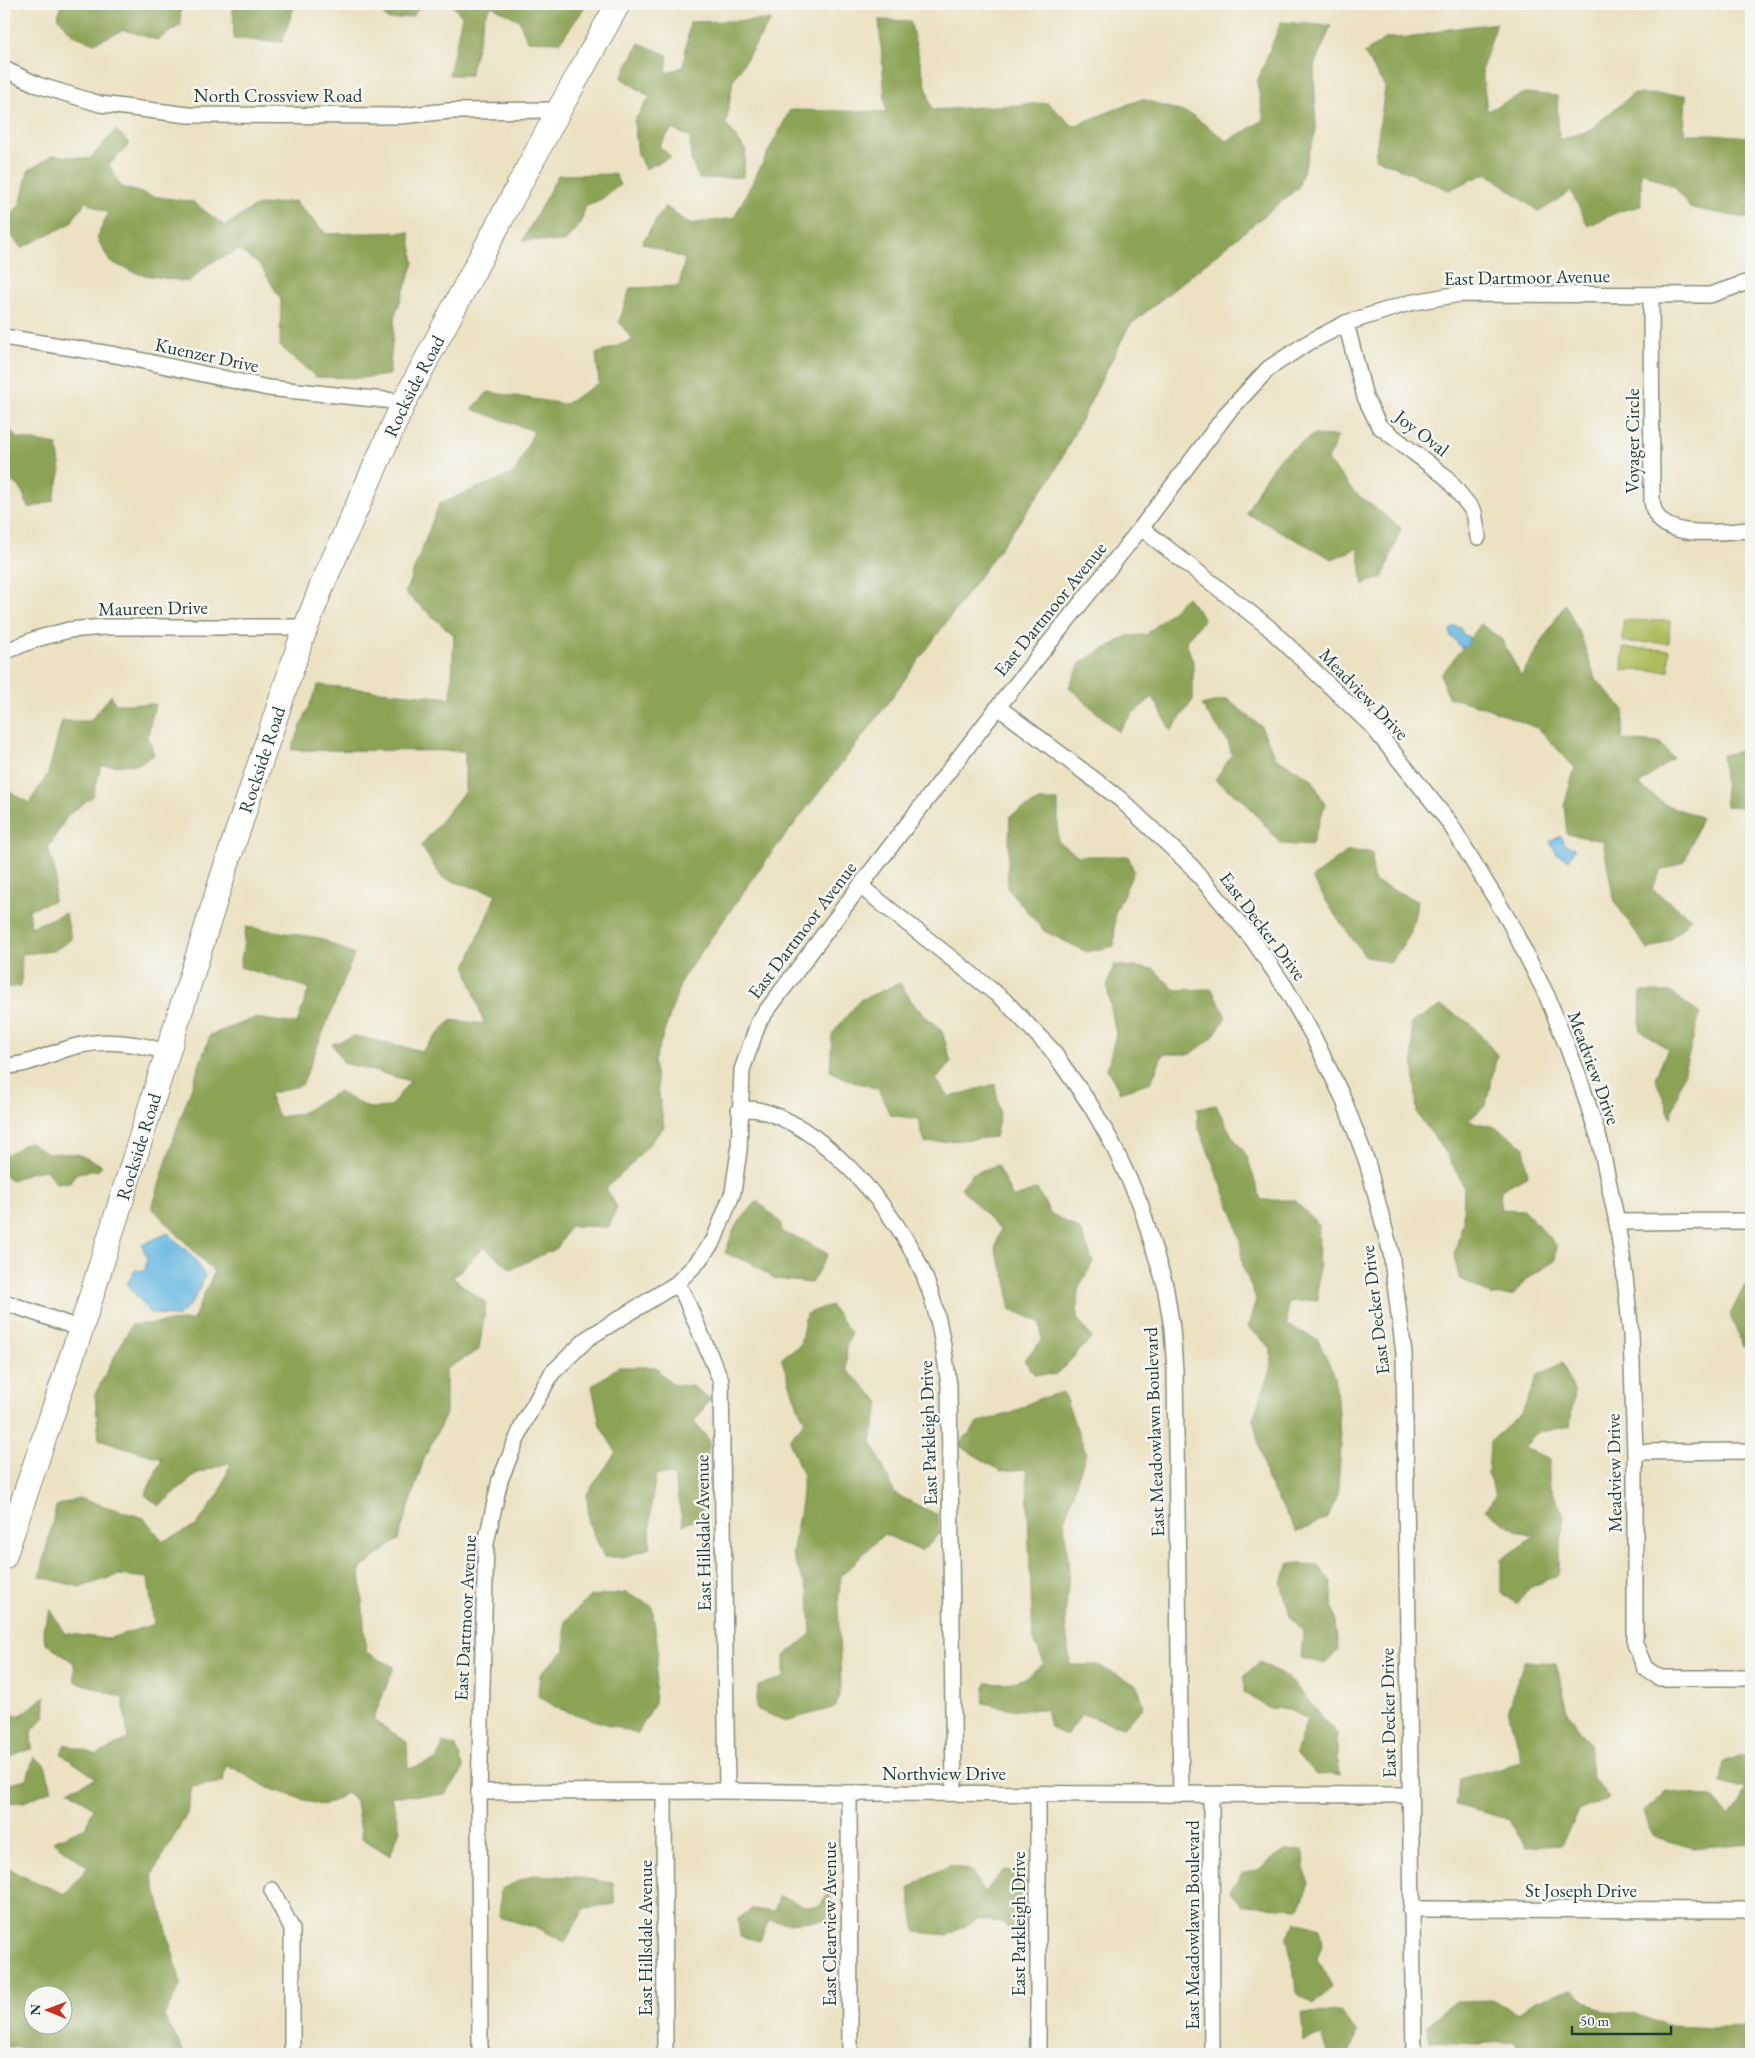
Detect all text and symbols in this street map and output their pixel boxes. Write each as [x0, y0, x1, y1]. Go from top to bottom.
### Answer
street label: North Crossview Road [194, 83, 363, 108]
street label: East Dartmoor Avenue [1444, 263, 1610, 291]
street label: Rockside Road [378, 330, 450, 441]
street label: Kuenzer Drive [153, 332, 261, 378]
street label: Voyager Circle [1620, 388, 1645, 494]
street label: Joy Oval [1388, 403, 1455, 462]
street label: East Dartmoor Avenue [988, 537, 1112, 681]
street label: Maureen Drive [98, 595, 208, 621]
street label: Meadview Drive [1314, 642, 1414, 746]
street label: Rockside Road [232, 703, 291, 816]
street label: East Dartmoor Avenue [742, 856, 862, 1004]
street label: East Decker Drive [1214, 867, 1312, 985]
street label: Meadview Drive [1562, 1008, 1626, 1128]
street label: Rockside Road [110, 1089, 167, 1203]
street label: East Decker Drive [1355, 1244, 1395, 1376]
street label: East Meadowlawn Boulevard [1138, 1326, 1170, 1537]
street label: East Parkleigh Drive [913, 1360, 943, 1506]
street label: Meadview Drive [1600, 1413, 1628, 1533]
street label: East Hillsdale Avenue [689, 1455, 717, 1611]
street label: East Dartmoor Avenue [448, 1534, 482, 1702]
street label: East Decker Drive [1374, 1648, 1402, 1778]
street label: Northview Drive [882, 1761, 1006, 1786]
street label: East Meadowlawn Boulevard [1180, 1820, 1205, 2030]
street label: East Clearview Avenue [817, 1842, 842, 2006]
street label: East Parkleigh Drive [1006, 1851, 1031, 1997]
street label: East Hillsdale Avenue [633, 1860, 658, 2016]
street label: St Joseph Drive [1525, 1878, 1637, 1903]
north arrow [22, 1986, 72, 2036]
text: N [26, 2003, 44, 2016]
scale bar [1572, 2003, 1671, 2035]
text: 50 m [1580, 2011, 1609, 2030]

